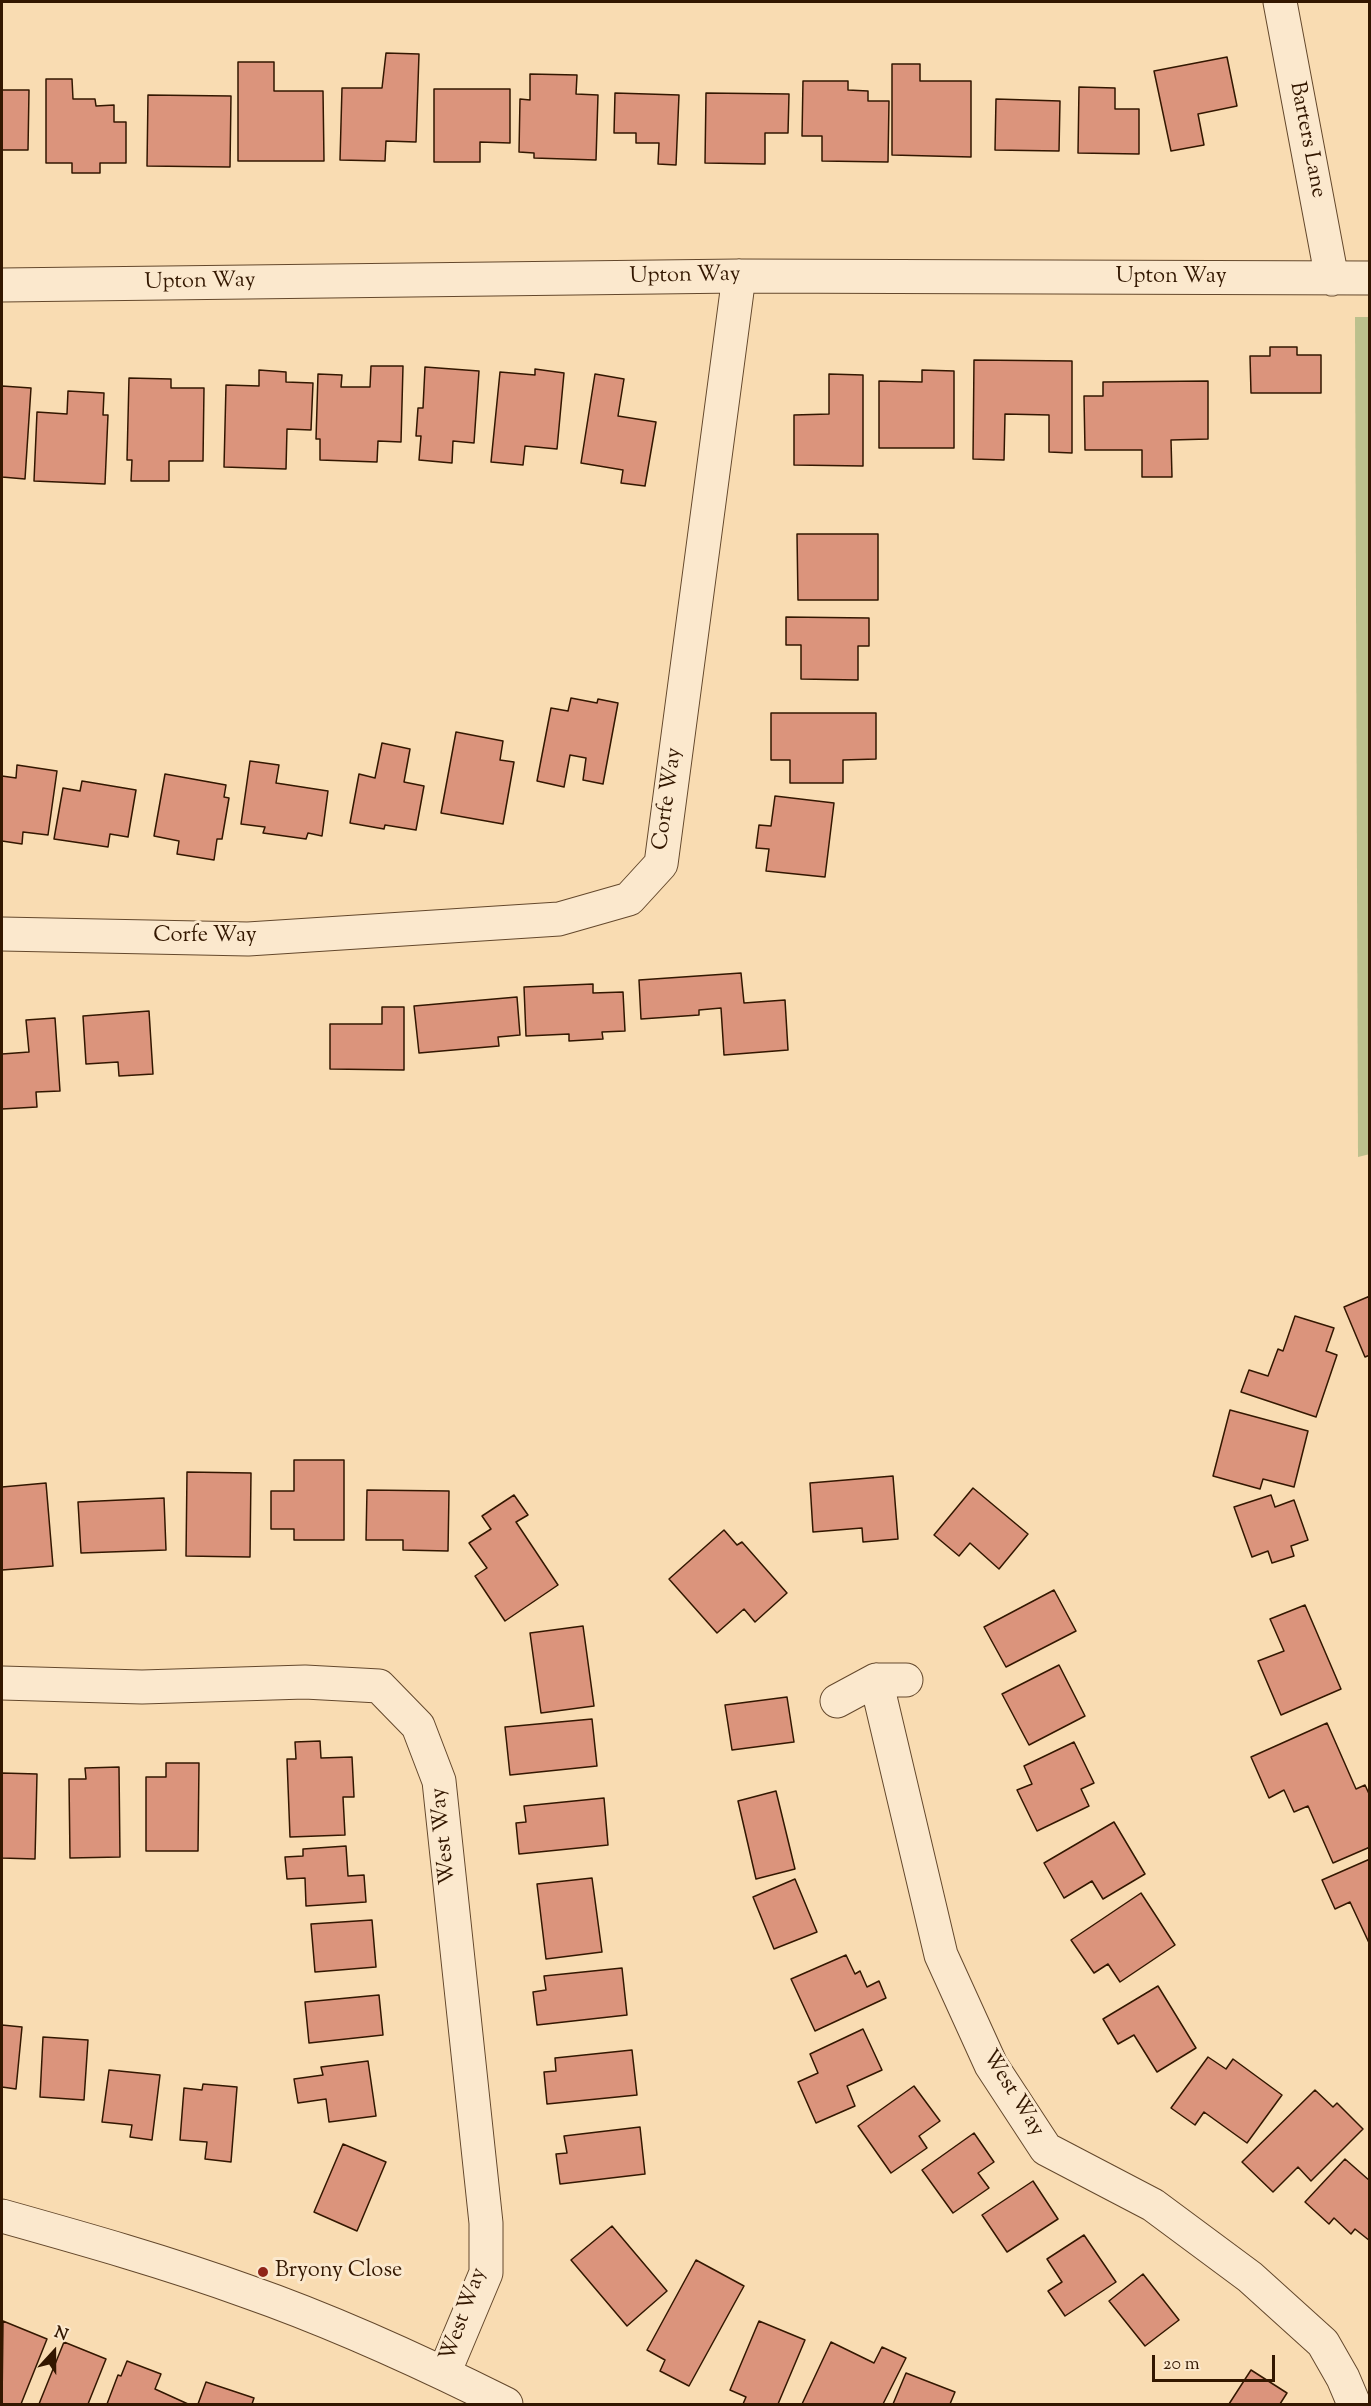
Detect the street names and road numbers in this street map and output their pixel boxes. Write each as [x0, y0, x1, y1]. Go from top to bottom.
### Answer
street label: Barters Lane [1282, 80, 1330, 200]
street label: Upton Way [629, 263, 741, 291]
street label: Upton Way [1115, 265, 1227, 291]
street label: Upton Way [144, 269, 256, 297]
street label: Corfe Way [649, 746, 689, 852]
street label: Corfe Way [153, 924, 257, 950]
street label: West Way [427, 1786, 463, 1886]
street label: West Way [975, 2046, 1049, 2142]
street label: West Way [436, 2265, 494, 2365]

